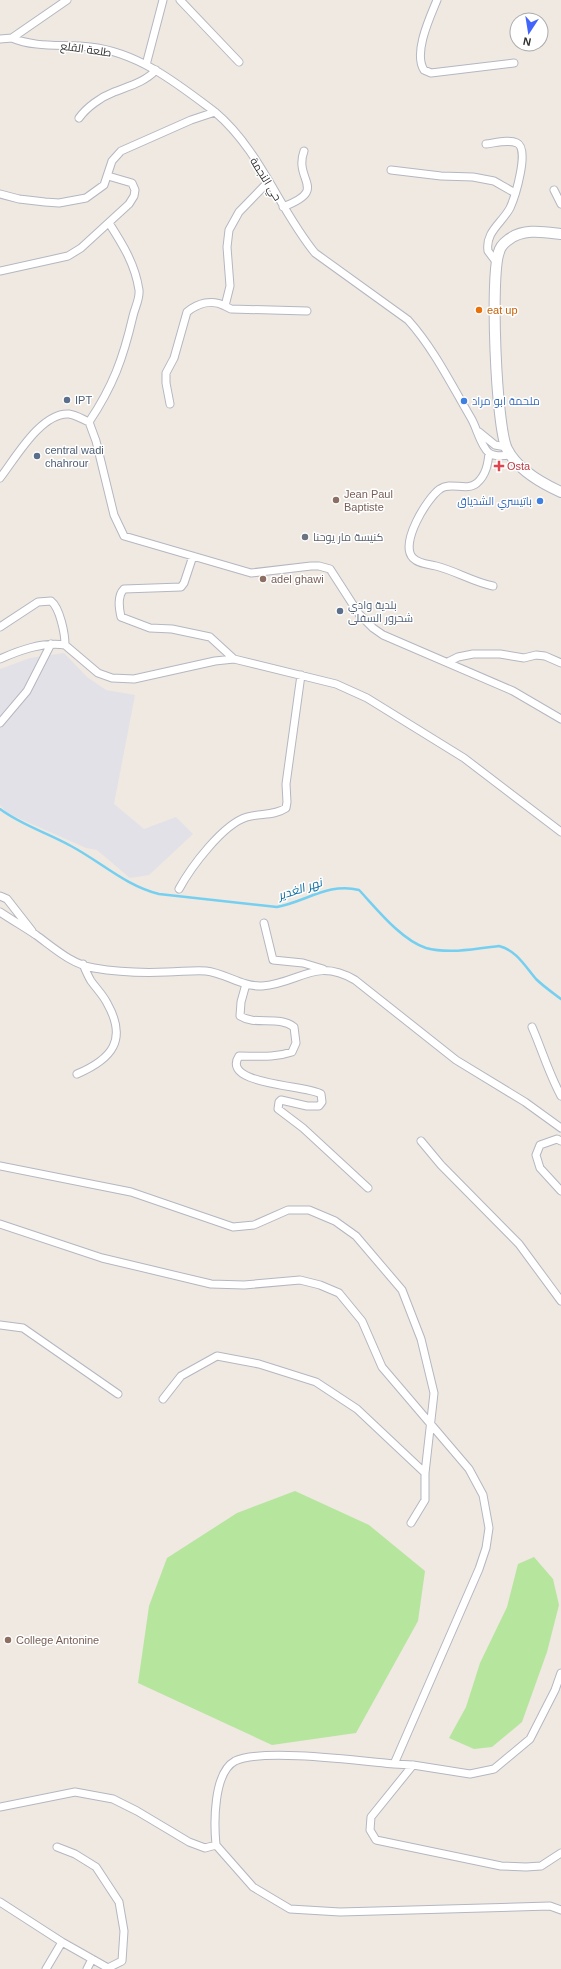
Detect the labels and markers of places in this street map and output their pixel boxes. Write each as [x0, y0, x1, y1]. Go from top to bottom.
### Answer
place label: eat up [487, 304, 518, 316]
marker: eat up [474, 305, 484, 315]
place label: IPT [75, 394, 92, 406]
marker: IPT [62, 395, 72, 405]
place label: ملحمة ابو مراد [472, 395, 540, 408]
marker: ملحمة ابو مراد [459, 396, 469, 406]
place label: central wadi chahrour [45, 444, 104, 469]
marker: central wadi chahrour [32, 451, 42, 461]
place label: Osta [507, 460, 531, 472]
marker: Osta [494, 461, 504, 471]
place label: Jean Paul Baptiste [344, 488, 393, 513]
marker: Jean Paul Baptiste [331, 495, 341, 505]
place label: باتيسري الشدياق [457, 495, 532, 510]
marker: باتيسري الشدياق [535, 496, 545, 506]
place label: كنيسة مار يوحنا [313, 531, 383, 544]
marker: كنيسة مار يوحنا [300, 532, 310, 542]
place label: adel ghawi [271, 573, 324, 585]
marker: adel ghawi [258, 574, 268, 584]
place label: بلدية وادي شحرور السفلى [348, 599, 413, 625]
marker: بلدية وادي شحرور السفلى [335, 606, 345, 616]
place label: College Antonine [16, 1634, 99, 1646]
marker: College Antonine [3, 1635, 13, 1645]

